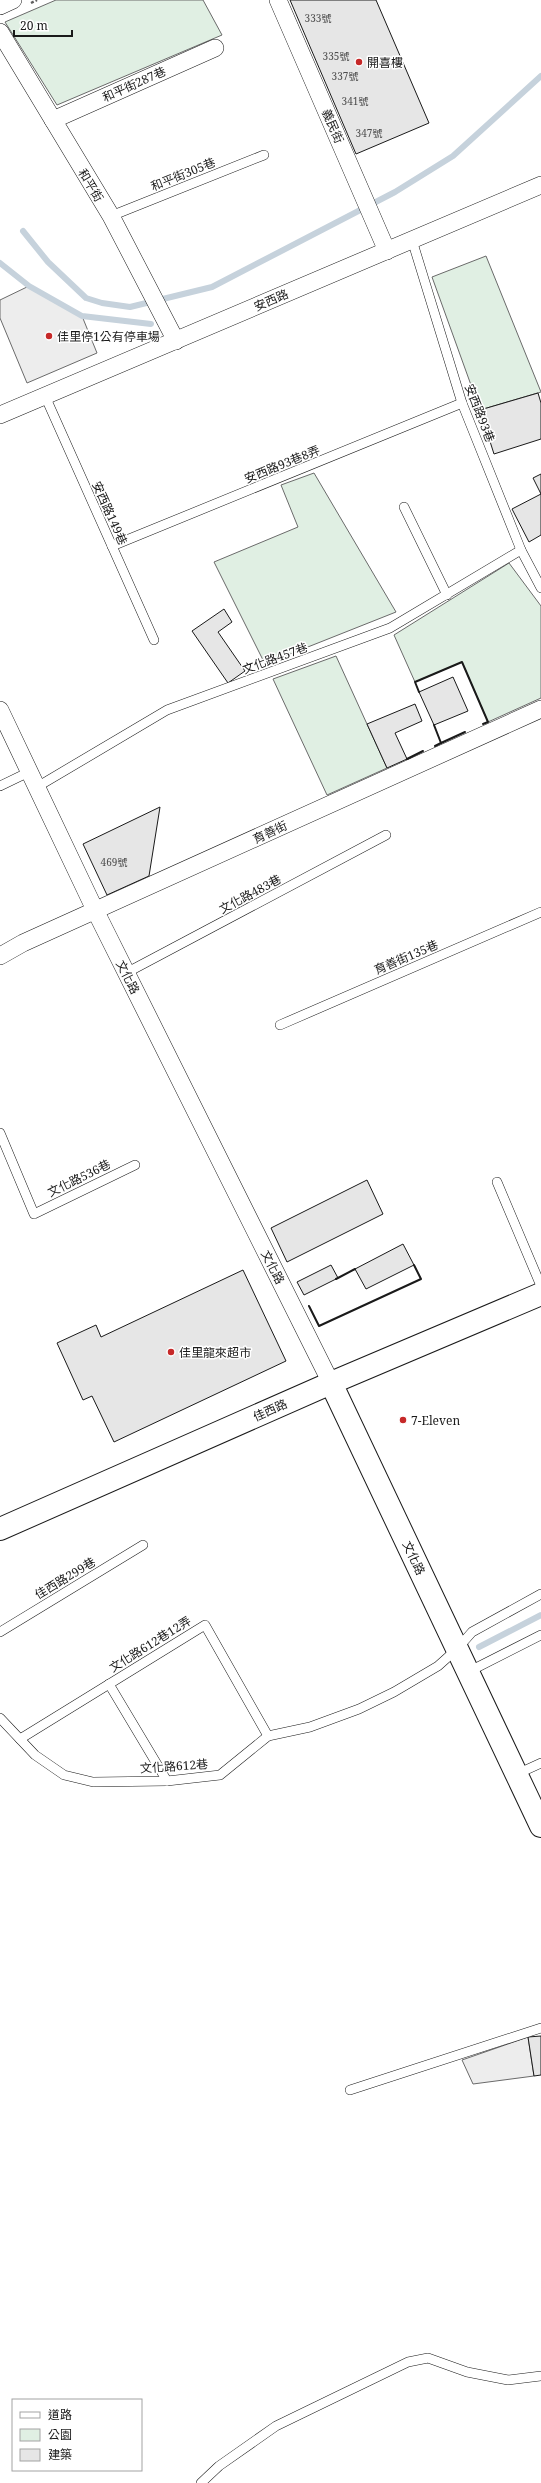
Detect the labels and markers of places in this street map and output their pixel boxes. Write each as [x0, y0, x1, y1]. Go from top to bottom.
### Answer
place label: 開喜樓 [367, 54, 403, 71]
marker: 開喜樓 [354, 57, 364, 67]
place label: 佳里停1公有停車場 [57, 328, 160, 345]
marker: 佳里停1公有停車場 [44, 331, 54, 341]
place label: 佳里龍來超市 [179, 1344, 251, 1361]
marker: 佳里龍來超市 [166, 1347, 176, 1357]
place label: 7-Eleven [411, 1412, 460, 1429]
marker: 7-Eleven [398, 1415, 408, 1425]

